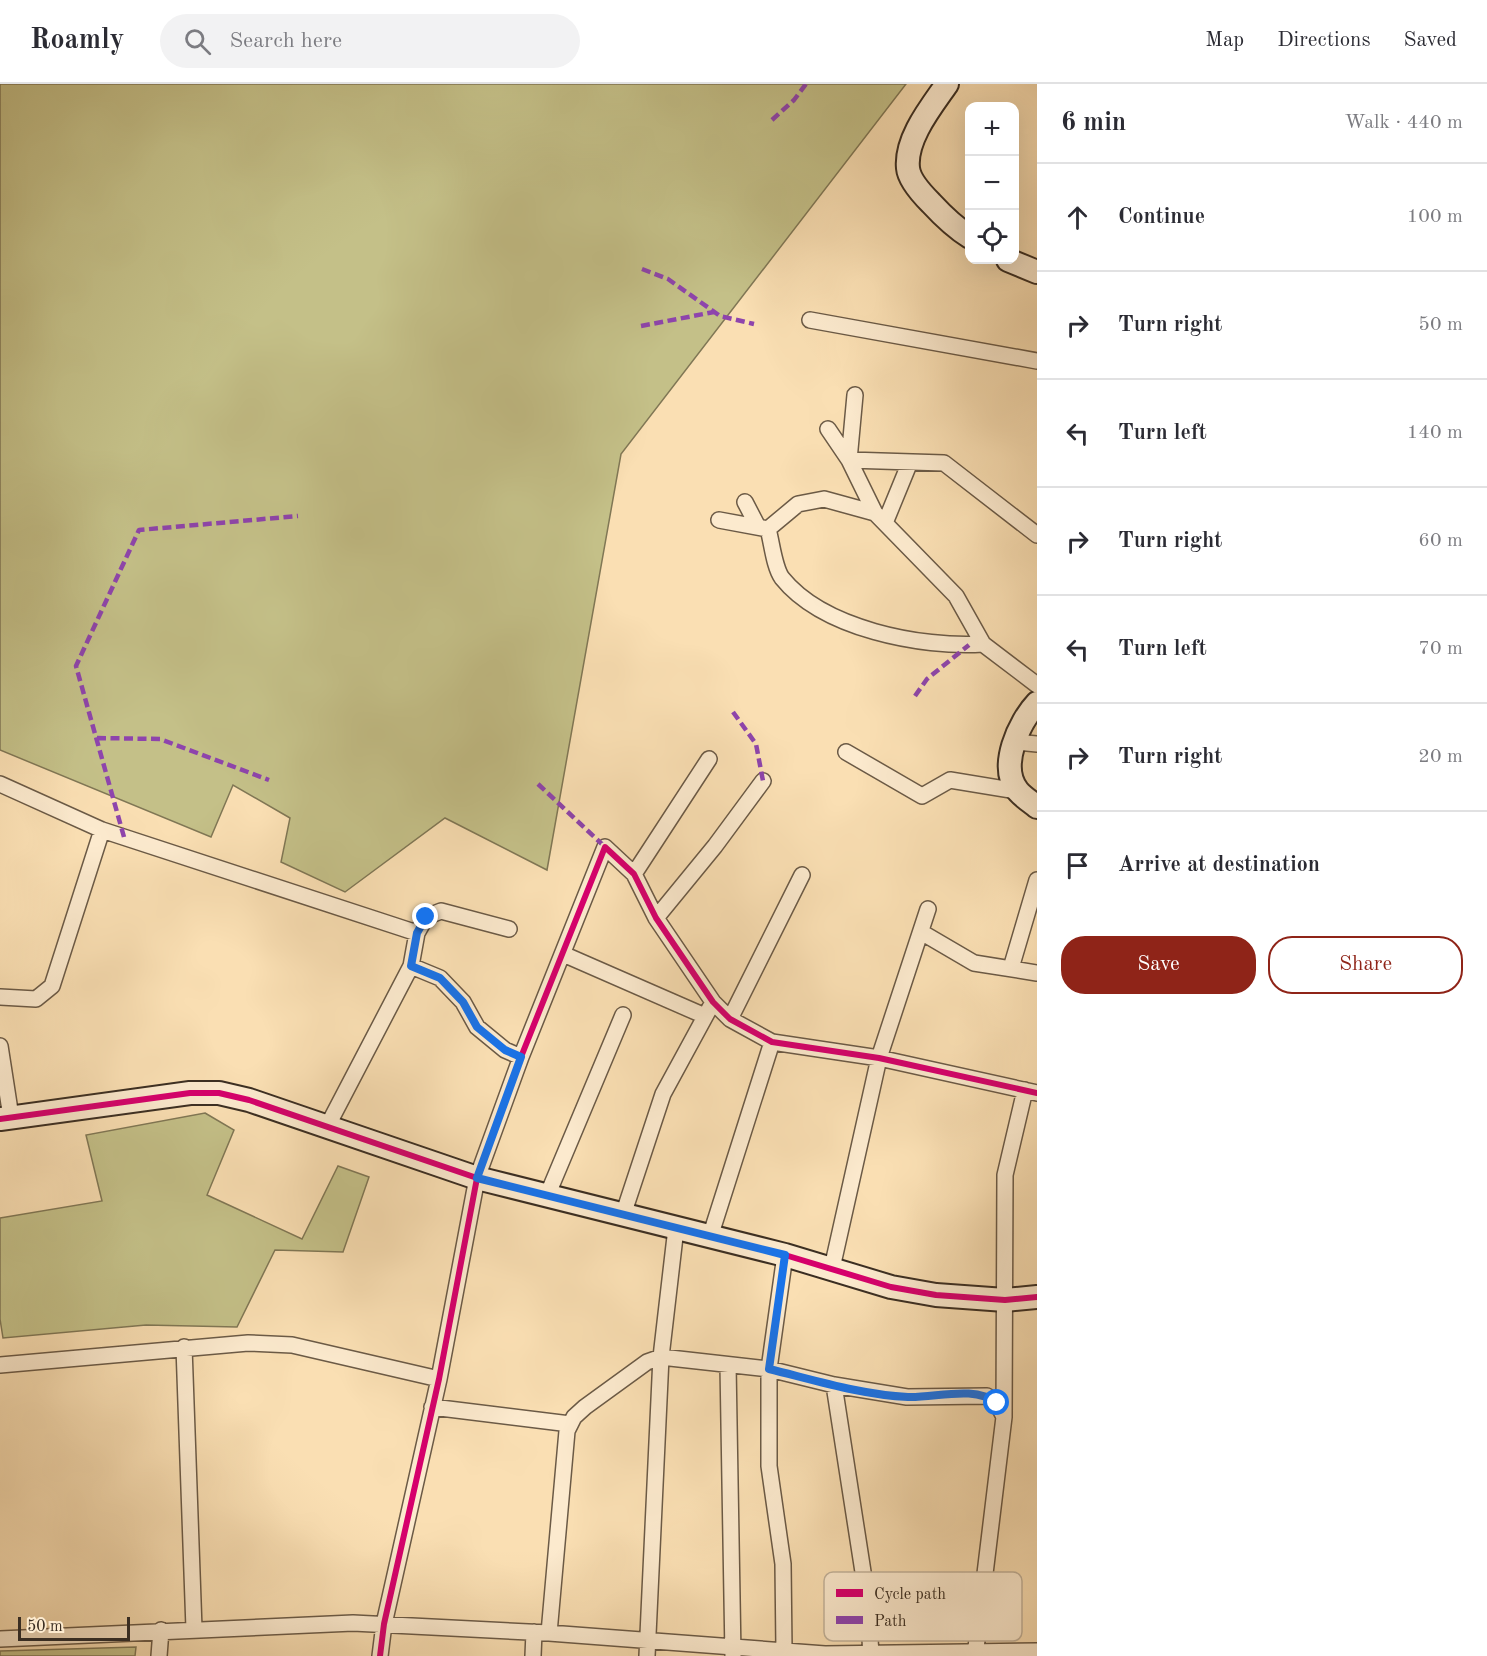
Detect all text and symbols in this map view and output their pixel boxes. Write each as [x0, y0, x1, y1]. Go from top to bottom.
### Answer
search box [160, 14, 580, 68]
icon: search [181, 25, 214, 58]
text: Roamly [30, 27, 124, 55]
text: Search here [229, 30, 342, 52]
text: Map [1205, 30, 1244, 51]
text: Directions [1277, 30, 1371, 51]
text: Saved [1404, 30, 1457, 51]
map controls [965, 102, 1019, 264]
button: + [965, 102, 1019, 156]
text: 6 min [1061, 110, 1126, 136]
text: Walk · 440 m [1344, 113, 1463, 133]
button: − [965, 156, 1019, 210]
icon: ahead [1061, 201, 1094, 234]
text: Continue [1118, 206, 1205, 228]
text: 100 m [1407, 207, 1463, 227]
button: locate [965, 210, 1019, 264]
icon: right [1061, 309, 1094, 342]
text: Turn right [1118, 314, 1222, 336]
text: 50 m [1418, 315, 1463, 335]
icon: left [1061, 417, 1094, 450]
text: Turn left [1118, 422, 1207, 444]
text: 140 m [1407, 423, 1463, 443]
icon: right [1061, 525, 1094, 558]
text: Turn right [1118, 530, 1222, 552]
text: 60 m [1418, 531, 1463, 551]
icon: left [1061, 633, 1094, 666]
text: Turn left [1118, 638, 1207, 660]
text: 70 m [1418, 639, 1463, 659]
icon: right [1061, 741, 1094, 774]
text: Turn right [1118, 746, 1222, 768]
text: 20 m [1418, 747, 1463, 767]
icon: arrive [1061, 849, 1094, 882]
text: Arrive at destination [1118, 854, 1320, 876]
route end [412, 903, 438, 929]
button: Save [1061, 936, 1256, 994]
button: Share [1268, 936, 1463, 994]
route start [983, 1389, 1009, 1415]
legend [824, 1572, 1022, 1641]
text: Cycle path [874, 1587, 946, 1603]
scale bar [18, 1614, 130, 1642]
text: Path [874, 1614, 907, 1630]
text: 50 m [27, 1619, 63, 1635]

